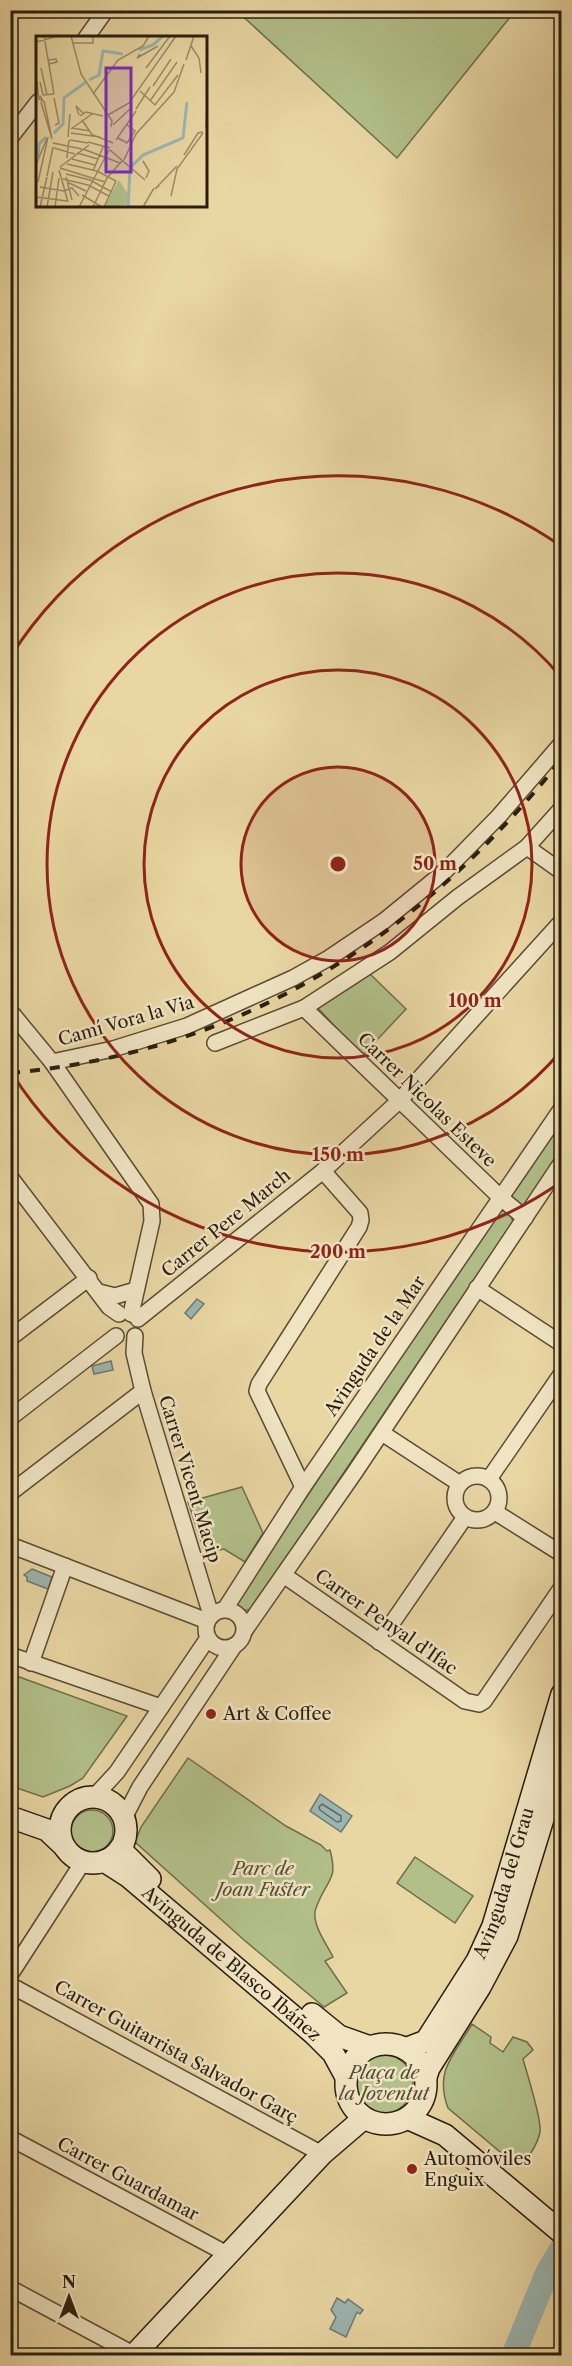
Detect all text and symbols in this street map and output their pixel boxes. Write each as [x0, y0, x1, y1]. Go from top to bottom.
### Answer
inset map [36, 36, 207, 207]
text: 50 m [413, 853, 457, 875]
centre of rings [328, 854, 348, 874]
text: 100 m [448, 990, 502, 1012]
street label: Camí Vora la Via [55, 991, 197, 1051]
street label: Carrer Nicolas Esteve [353, 1028, 501, 1172]
text: 150 m [312, 1144, 364, 1166]
street label: Carrer Pere March [157, 1164, 295, 1282]
text: 200 m [310, 1241, 366, 1263]
street label: Avinguda de la Mar [319, 1271, 430, 1421]
street label: Carrer Vicent Macip [154, 1393, 226, 1565]
street label: Carrer Penyal d'Ifac [311, 1565, 461, 1679]
place label: Art & Coffee [222, 1703, 332, 1725]
marker: Art & Coffee [204, 1707, 218, 1721]
street label: Avinguda del Grau [468, 1805, 539, 1963]
park label: Parc de Joan Fuster [211, 1858, 312, 1901]
street label: Avinguda de Blasco Ibáñez [136, 1881, 326, 2046]
street label: Carrer Guitarrista Salvador Garç [50, 1976, 302, 2128]
park label: Plaça de la Joventut [339, 2062, 431, 2105]
street label: Carrer Guardamar [53, 2132, 203, 2226]
place label: Automóviles Enguix [423, 2148, 531, 2191]
marker: Automóviles Enguix [405, 2162, 419, 2176]
north arrow [39, 2267, 99, 2327]
text: N [62, 2272, 76, 2292]

